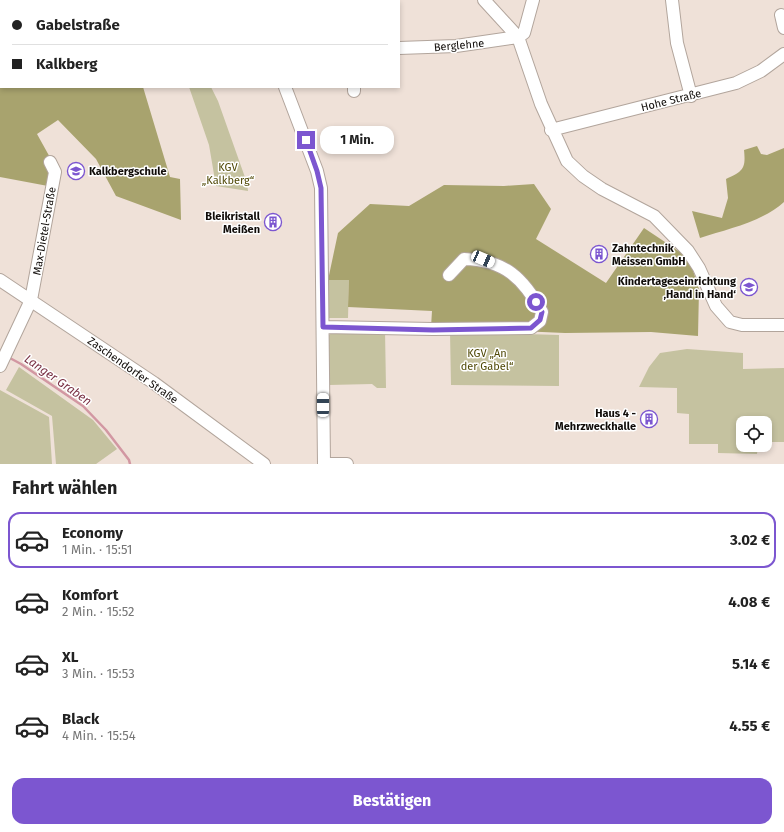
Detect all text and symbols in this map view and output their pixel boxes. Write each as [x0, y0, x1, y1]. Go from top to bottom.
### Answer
text: Gabelstraße [36, 16, 120, 34]
street label: Berglehne [433, 37, 485, 54]
text: Kalkberg [36, 55, 98, 73]
street label: Hohe Straße [640, 87, 703, 114]
callout: 1 Min. [320, 126, 394, 154]
route end [297, 131, 315, 149]
text: 1 Min. [340, 132, 374, 147]
school or university icon: Kalkbergschule [66, 161, 86, 181]
park label: KGV „Kalkberg“ [202, 161, 255, 187]
place label: Kalkbergschule [89, 165, 167, 178]
street label: Max-Dietel-Straße [30, 186, 59, 276]
place label: Bleikristall Meißen [205, 210, 261, 236]
building icon: Bleikristall Meißen [263, 212, 283, 232]
place label: Zahntechnik Meissen GmbH [612, 242, 686, 268]
building icon: Zahntechnik Meissen GmbH [589, 244, 609, 264]
car [470, 249, 496, 269]
place label: Kindertageseinrichtung ‚Hand in Hand‘ [618, 275, 737, 301]
school or university icon: Kindertageseinrichtung ‚Hand in Hand‘ [739, 277, 759, 297]
route start [527, 293, 545, 311]
street label: Zaschendorfer Straße [85, 334, 180, 406]
park label: KGV „An der Gabel“ [461, 347, 514, 373]
water label: Langer Graben [22, 352, 94, 408]
car [317, 393, 329, 417]
place label: Haus 4 - Mehrzweckhalle [555, 407, 636, 433]
building icon: Haus 4 - Mehrzweckhalle [639, 409, 659, 429]
map controls [736, 416, 772, 452]
button: locate [736, 416, 772, 452]
text: Fahrt wählen [12, 477, 117, 499]
icon: car [14, 522, 50, 558]
text: Economy [62, 524, 123, 542]
text: 3.02 € [730, 531, 770, 549]
text: 1 Min. · 15:51 [62, 542, 132, 557]
icon: car [14, 584, 50, 620]
text: Komfort [62, 586, 118, 604]
text: 4.08 € [728, 593, 770, 611]
text: 2 Min. · 15:52 [62, 604, 135, 619]
icon: car [14, 646, 50, 682]
text: XL [62, 648, 78, 666]
text: 5.14 € [732, 655, 770, 673]
text: 3 Min. · 15:53 [62, 666, 135, 681]
icon: car [14, 708, 50, 744]
text: Black [62, 710, 99, 728]
text: 4.55 € [729, 717, 770, 735]
text: 4 Min. · 15:54 [62, 728, 136, 743]
button: Bestätigen [12, 778, 772, 824]

